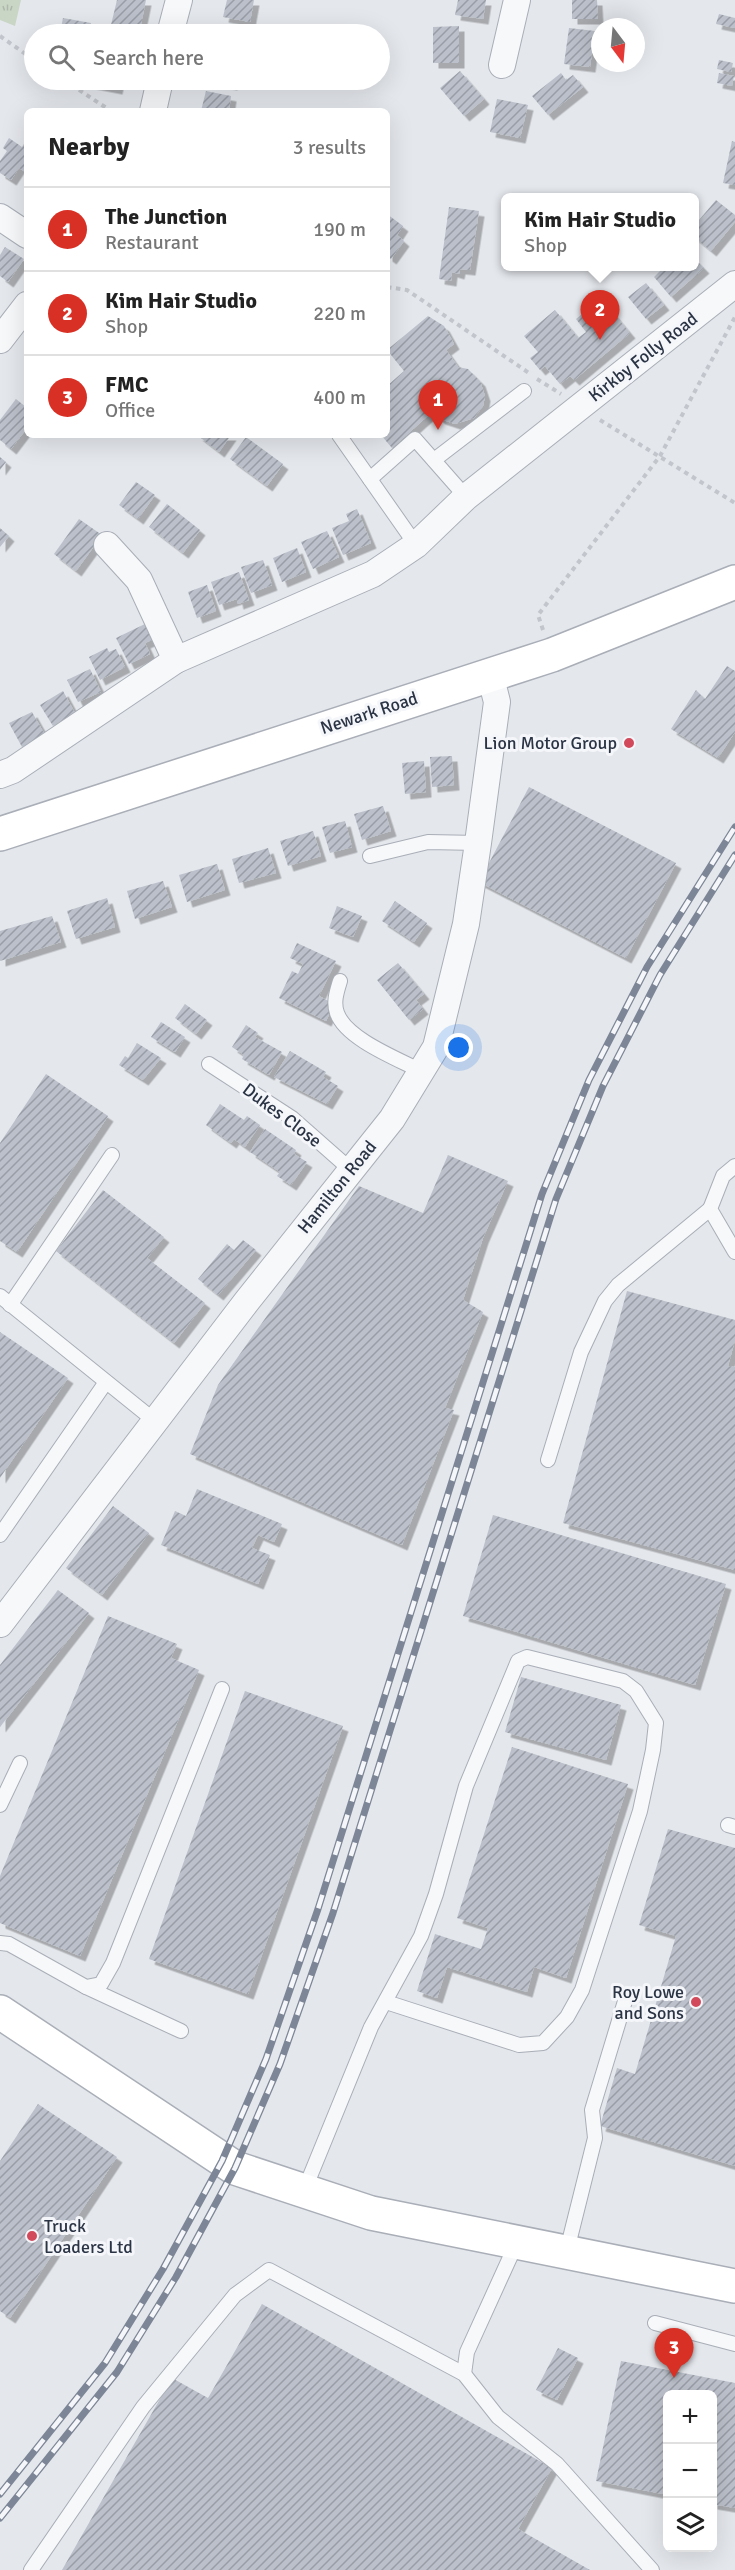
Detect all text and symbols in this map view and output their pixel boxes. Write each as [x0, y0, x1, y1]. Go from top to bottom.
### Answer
north arrow [591, 18, 645, 72]
search box [24, 24, 390, 90]
icon: search [45, 41, 78, 74]
text: Search here [93, 44, 204, 71]
text: Nearby [48, 131, 129, 163]
text: 3 results [293, 135, 366, 160]
popup [501, 193, 699, 271]
text: The Junction [105, 203, 227, 230]
text: Kim Hair Studio [524, 206, 676, 233]
text: 1 [62, 217, 73, 242]
text: 190 m [313, 217, 366, 242]
text: Restaurant [105, 230, 199, 255]
text: Shop [524, 233, 567, 258]
text: Kim Hair Studio [105, 287, 257, 314]
pin: 2 [580, 290, 620, 340]
text: 2 [62, 301, 73, 326]
text: 220 m [313, 301, 366, 326]
street label: Kirkby Folly Road [584, 308, 702, 406]
text: Shop [105, 314, 148, 339]
text: FMC [105, 371, 149, 398]
pin: 1 [418, 380, 458, 430]
text: 3 [62, 385, 73, 410]
text: 400 m [313, 385, 366, 410]
text: Office [105, 398, 155, 423]
street label: Newark Road [318, 687, 420, 739]
place label: Lion Motor Group [484, 732, 617, 754]
marker: Lion Motor Group [622, 736, 636, 750]
your location [444, 1033, 473, 1062]
street label: Dukes Close [238, 1078, 326, 1152]
street label: Hamilton Road [293, 1136, 381, 1238]
place label: Roy Lowe and Sons [612, 1981, 684, 2024]
marker: Roy Lowe and Sons [689, 1995, 703, 2009]
place label: Truck Loaders Ltd [44, 2215, 133, 2258]
marker: Truck Loaders Ltd [25, 2229, 39, 2243]
pin: 3 [654, 2328, 694, 2378]
map controls [663, 2390, 717, 2552]
button: + [663, 2390, 717, 2444]
button: − [663, 2444, 717, 2498]
button: layers [663, 2498, 717, 2552]

